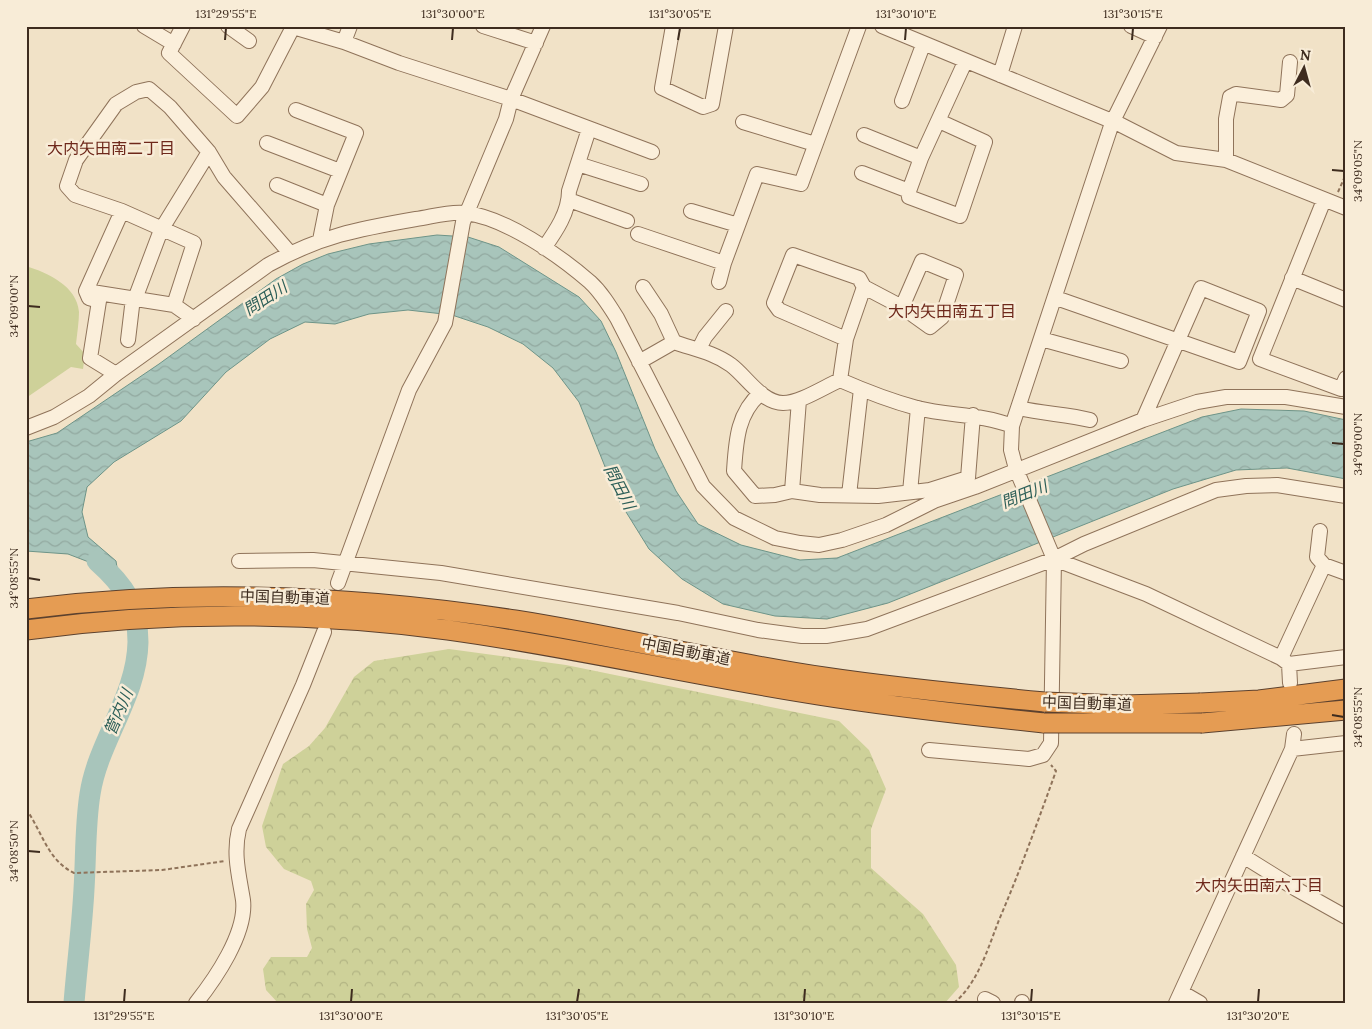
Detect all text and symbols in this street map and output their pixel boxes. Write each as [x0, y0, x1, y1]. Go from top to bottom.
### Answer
text: 131°29'55"E [196, 6, 256, 21]
text: 131°30'00"E [421, 6, 485, 21]
text: 131°30'05"E [649, 6, 711, 21]
text: 131°30'10"E [876, 6, 936, 21]
text: 131°30'15"E [1103, 6, 1163, 21]
north arrow [1280, 42, 1330, 92]
text: N [1299, 46, 1312, 65]
district label: 大内矢田南二丁目 [47, 138, 175, 158]
text: 34°09'05"N [1350, 140, 1365, 202]
text: 34°09'00"N [6, 275, 21, 337]
water label: 問田川 [239, 275, 292, 319]
district label: 大内矢田南五丁目 [888, 301, 1016, 321]
text: 34°09'00"N [1350, 413, 1365, 475]
water label: 問田川 [600, 461, 641, 515]
water label: 問田川 [998, 475, 1052, 512]
text: 34°08'55"N [6, 548, 21, 608]
street label: 中国自動車道 [240, 586, 330, 608]
street label: 中国自動車道 [640, 633, 732, 669]
water label: 管内川 [99, 684, 137, 738]
text: 34°08'55"N [1350, 687, 1365, 747]
street label: 中国自動車道 [1042, 692, 1132, 714]
text: 34°08'50"N [6, 820, 21, 882]
district label: 大内矢田南六丁目 [1195, 875, 1323, 895]
text: 131°29'55"E [94, 1008, 154, 1023]
text: 131°30'00"E [319, 1008, 383, 1023]
text: 131°30'05"E [546, 1008, 608, 1023]
text: 131°30'10"E [774, 1008, 834, 1023]
text: 131°30'15"E [1001, 1008, 1061, 1023]
text: 131°30'20"E [1227, 1008, 1289, 1023]

